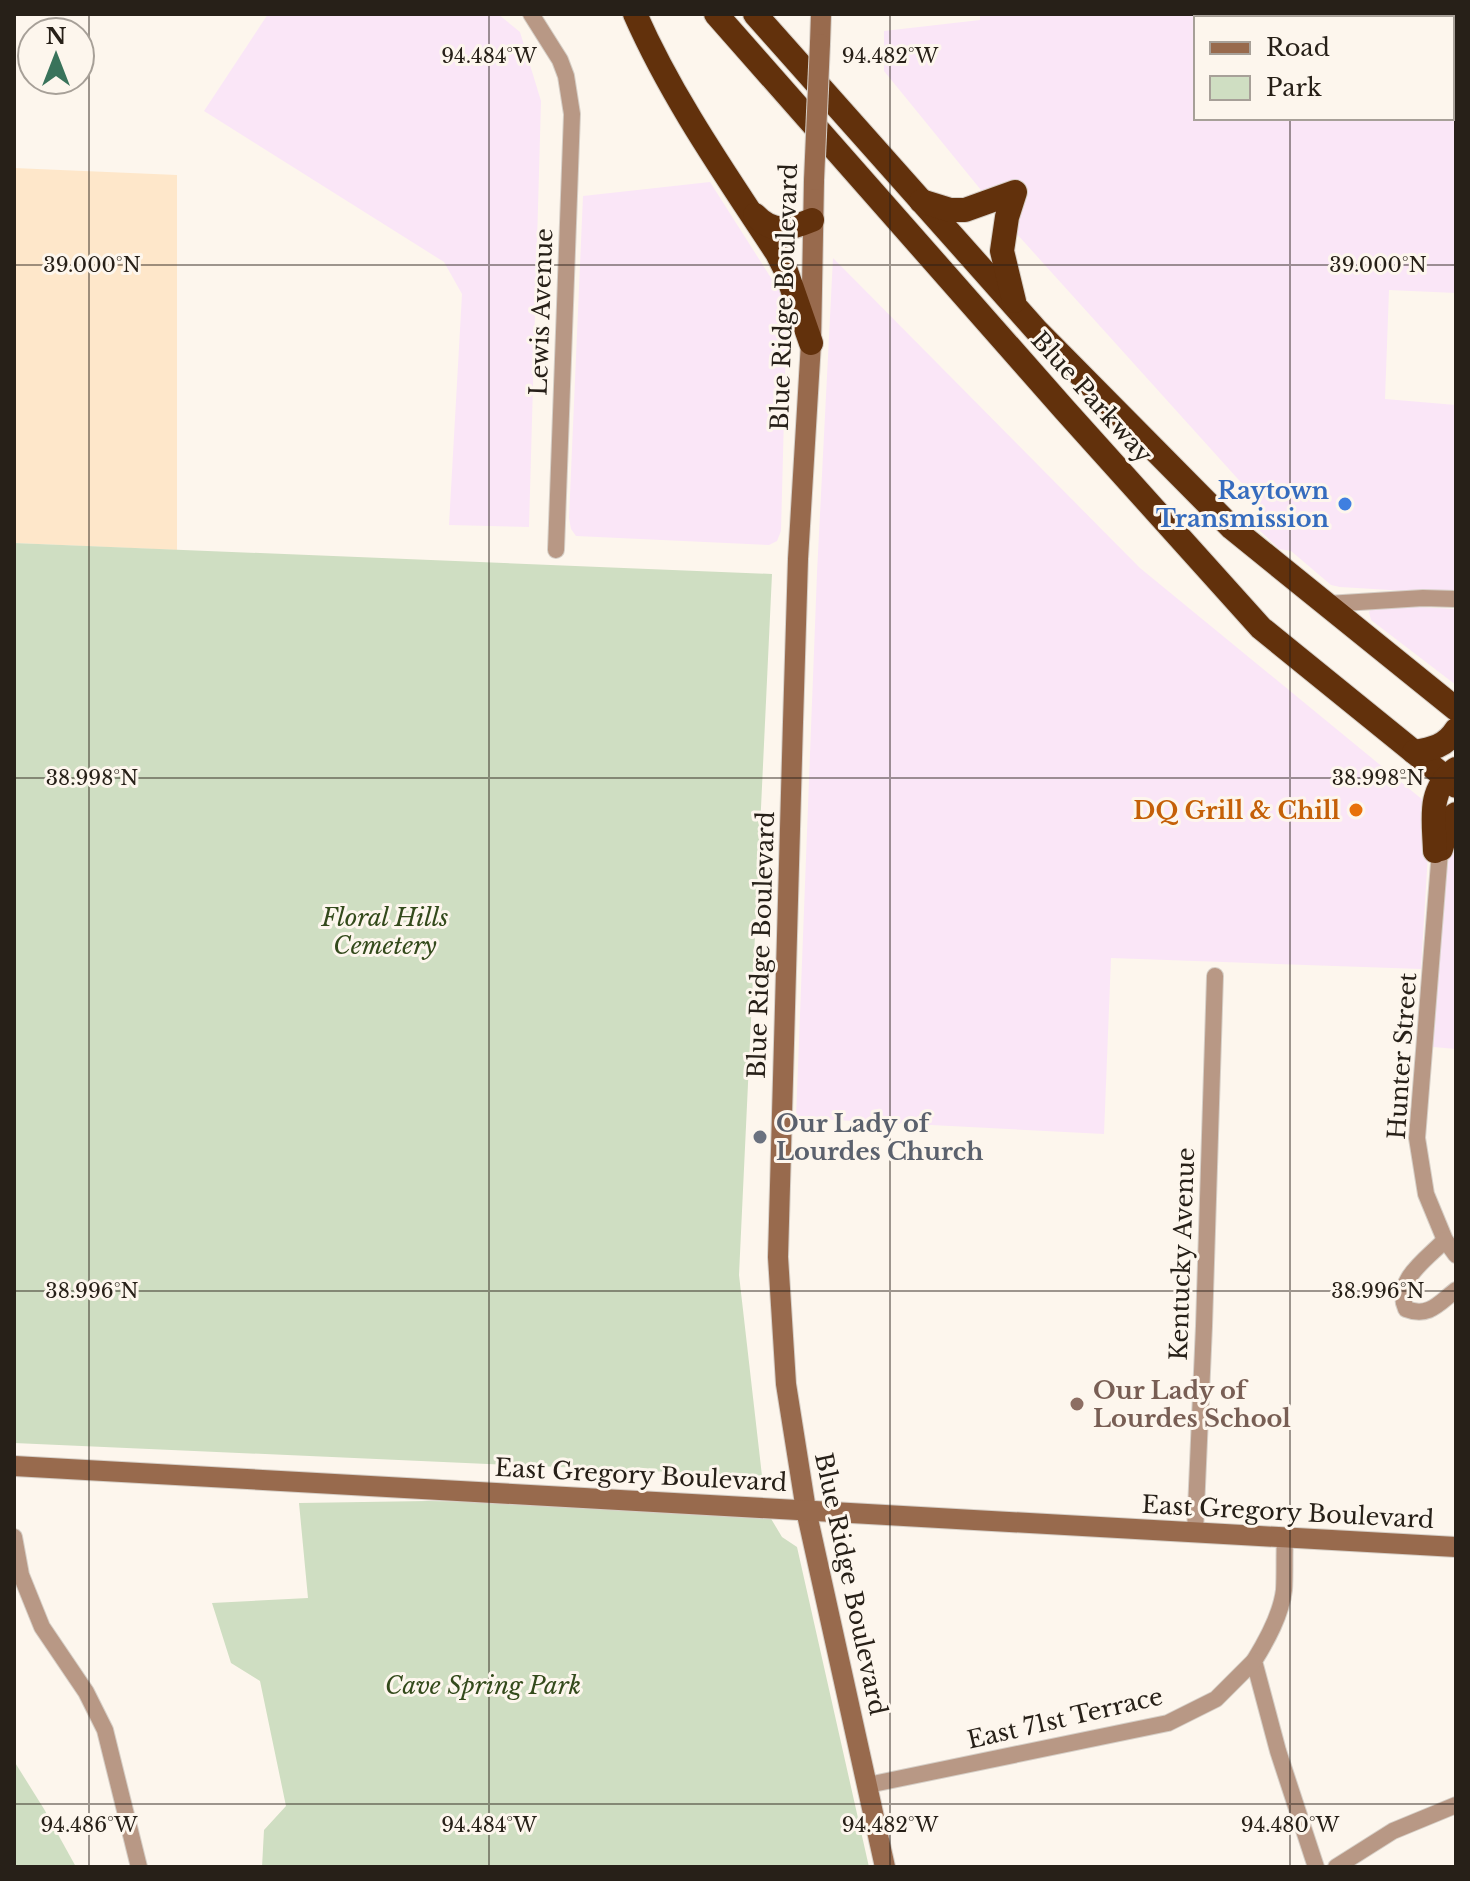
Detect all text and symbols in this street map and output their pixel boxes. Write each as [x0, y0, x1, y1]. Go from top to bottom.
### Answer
north arrow [16, 16, 96, 96]
legend [1194, 16, 1454, 120]
text: N [46, 23, 67, 50]
text: Road [1266, 33, 1330, 62]
text: 94.484°W [441, 44, 537, 68]
text: 94.482°W [842, 44, 939, 68]
text: Park [1266, 73, 1322, 102]
street label: Blue Ridge Boulevard [765, 163, 803, 431]
street label: Lewis Avenue [524, 228, 558, 396]
text: 39.000°N [43, 253, 141, 277]
text: 39.000°N [1329, 253, 1427, 277]
street label: Blue Parkway [1025, 325, 1159, 469]
place label: Raytown Transmission [1156, 476, 1330, 533]
marker: Raytown Transmission [1336, 495, 1354, 513]
text: 38.998°N [46, 766, 138, 790]
text: 38.998°N [1332, 766, 1424, 790]
place label: DQ Grill & Chill [1133, 796, 1340, 825]
marker: DQ Grill & Chill [1347, 801, 1365, 819]
street label: Blue Ridge Boulevard [742, 811, 780, 1079]
park label: Floral Hills Cemetery [321, 903, 448, 960]
street label: Hunter Street [1382, 972, 1422, 1140]
place label: Our Lady of Lourdes Church [776, 1109, 983, 1166]
marker: Our Lady of Lourdes Church [751, 1128, 769, 1146]
street label: Kentucky Avenue [1164, 1147, 1200, 1361]
text: 38.996°N [45, 1279, 139, 1303]
text: 38.996°N [1331, 1279, 1425, 1303]
place label: Our Lady of Lourdes School [1093, 1376, 1291, 1433]
marker: Our Lady of Lourdes School [1068, 1395, 1086, 1413]
street label: Blue Ridge Boulevard [809, 1450, 893, 1718]
street label: East Gregory Boulevard [494, 1453, 788, 1497]
street label: East Gregory Boulevard [1141, 1490, 1435, 1534]
park label: Cave Spring Park [385, 1671, 581, 1700]
street label: East 71st Terrace [964, 1681, 1166, 1755]
text: 94.486°W [41, 1813, 138, 1837]
text: 94.484°W [441, 1813, 537, 1837]
text: 94.482°W [842, 1813, 939, 1837]
text: 94.480°W [1241, 1813, 1340, 1837]

